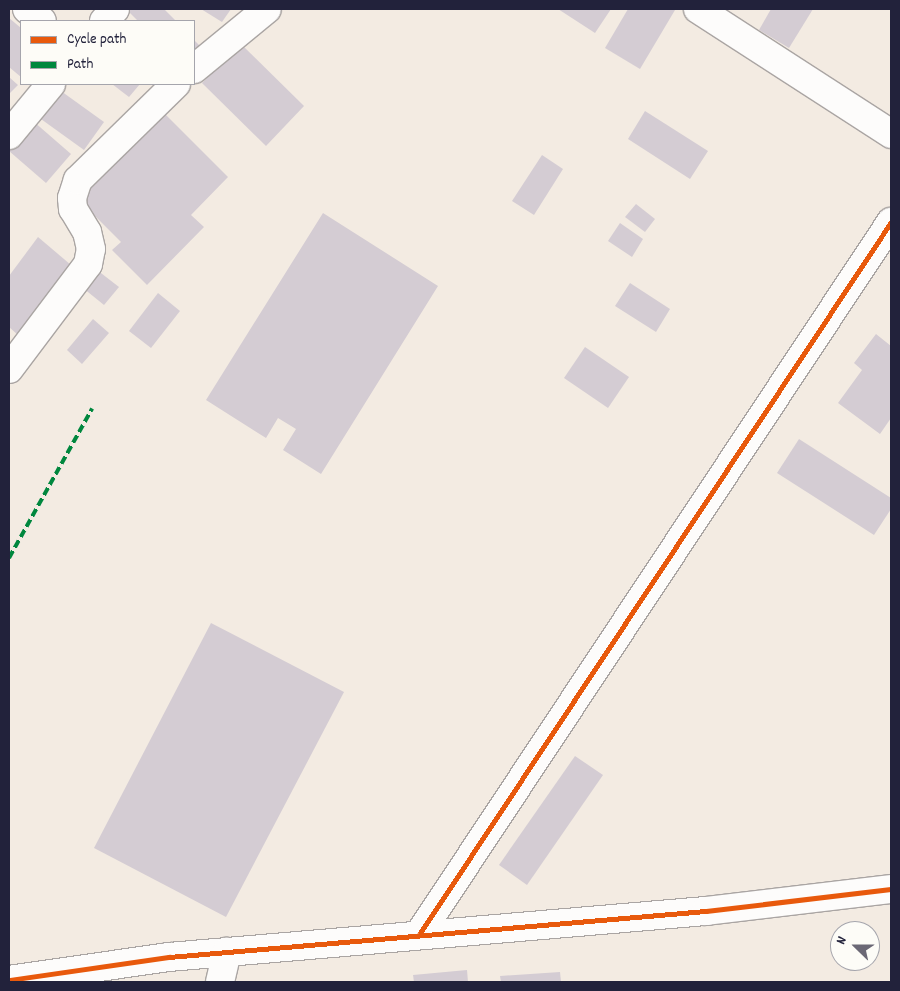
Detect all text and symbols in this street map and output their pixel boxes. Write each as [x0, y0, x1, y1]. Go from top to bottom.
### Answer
legend [20, 20, 195, 85]
text: Cycle path [67, 29, 126, 51]
text: Path [67, 54, 93, 76]
north arrow [830, 921, 880, 971]
text: N [831, 934, 853, 948]

